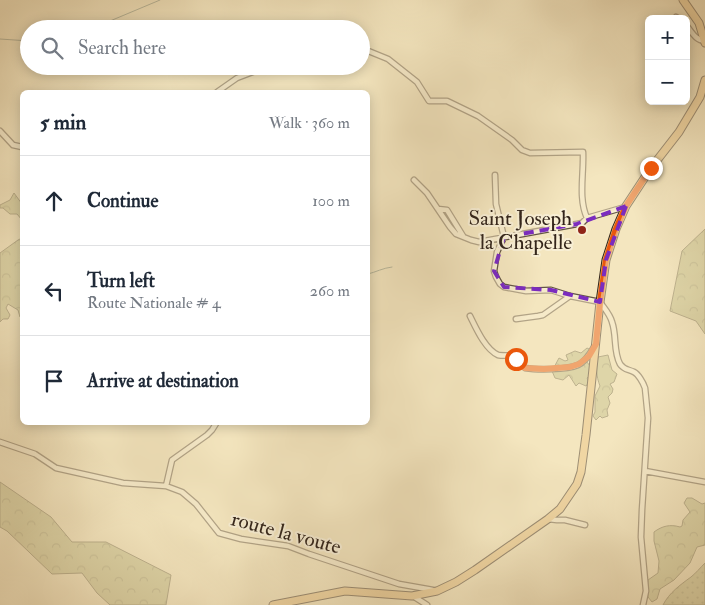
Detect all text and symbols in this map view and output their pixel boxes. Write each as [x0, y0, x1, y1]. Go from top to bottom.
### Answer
map controls [645, 15, 690, 105]
button: + [645, 15, 690, 60]
search box [20, 20, 370, 75]
icon: search [38, 34, 66, 62]
text: Search here [78, 36, 166, 60]
button: − [645, 60, 690, 105]
text: 5 min [40, 109, 86, 136]
text: Walk · 360 m [269, 113, 350, 133]
route end [640, 157, 663, 180]
icon: ahead [40, 187, 68, 215]
text: Continue [87, 189, 158, 213]
text: 100 m [312, 191, 350, 211]
place label: Saint Joseph la Chapelle [468, 205, 572, 256]
marker: Saint Joseph la Chapelle [576, 224, 588, 236]
text: Turn left [87, 269, 155, 293]
icon: left [40, 277, 68, 305]
text: 260 m [310, 281, 350, 301]
text: Route Nationale # 4 [87, 293, 221, 313]
route start [505, 348, 528, 371]
icon: arrive [40, 367, 68, 395]
text: Arrive at destination [87, 369, 239, 393]
street label: route la voute [228, 505, 344, 561]

